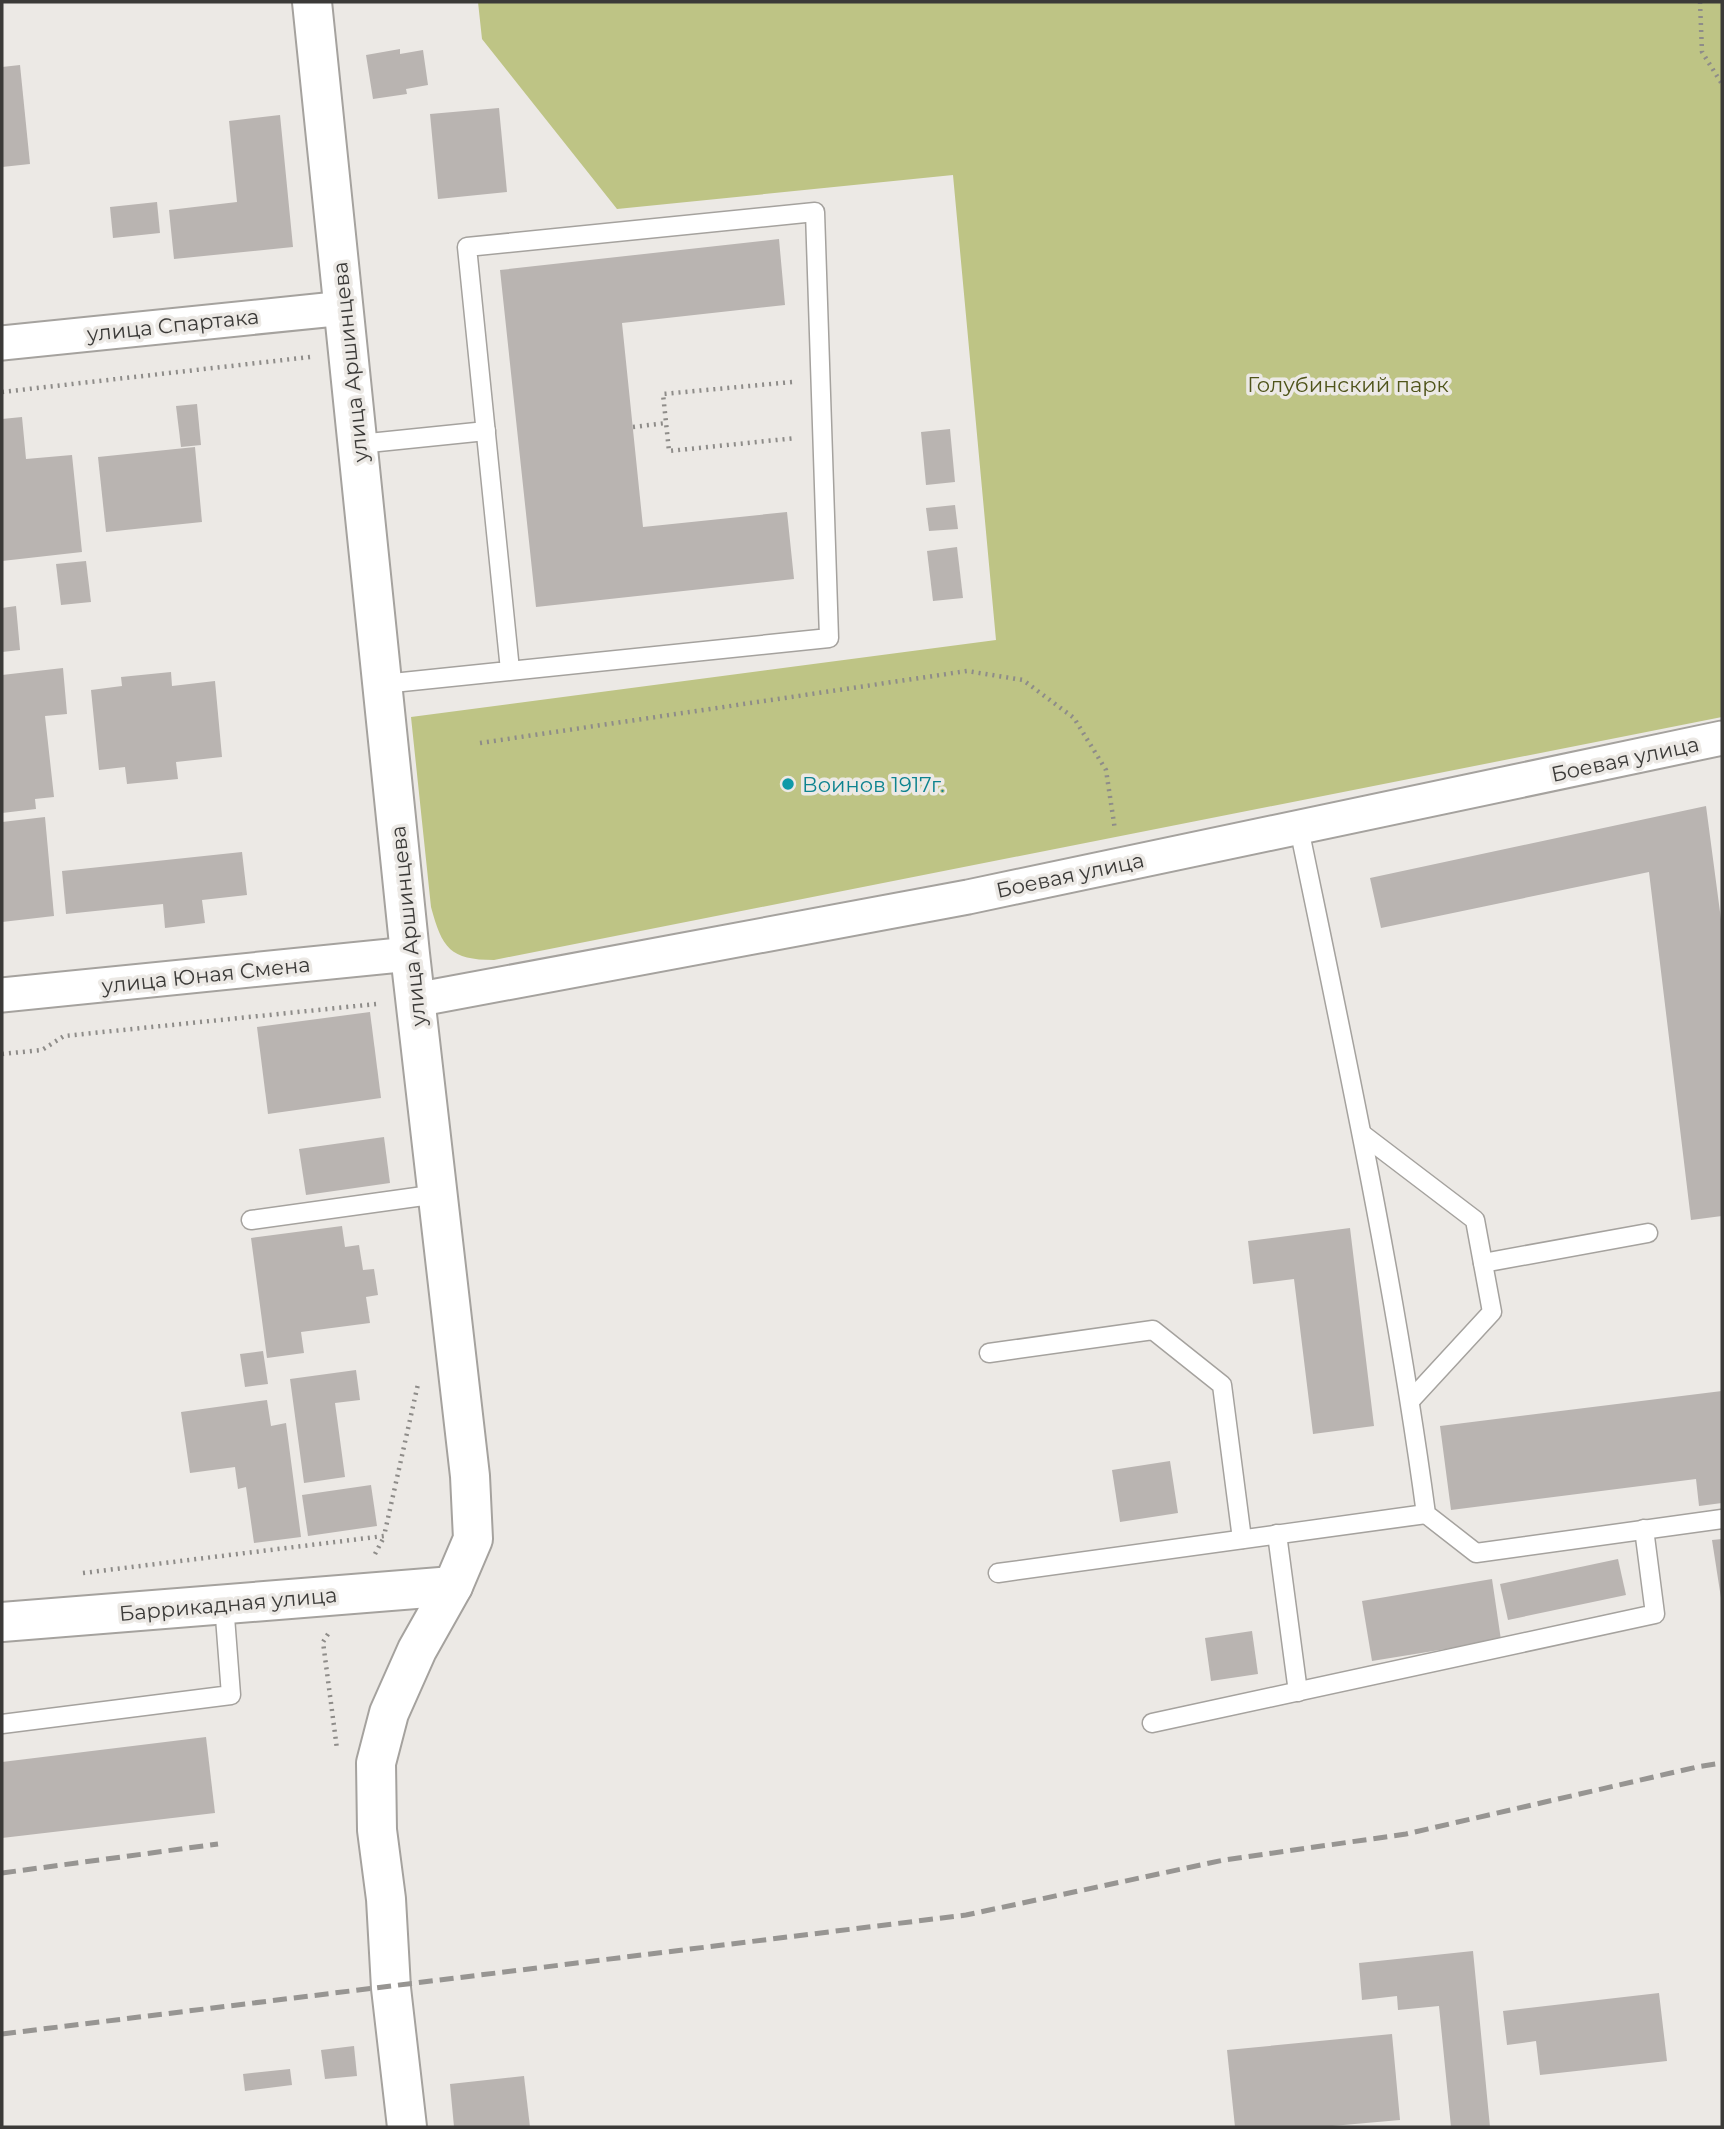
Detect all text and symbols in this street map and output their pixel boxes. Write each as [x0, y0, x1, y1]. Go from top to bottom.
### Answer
street label: улица Аршинцева [327, 260, 373, 465]
street label: улица Спартака [85, 304, 260, 347]
park label: Голубинский парк [1247, 372, 1449, 397]
street label: Боевая улица [1549, 731, 1701, 787]
place label: Воинов 1917г. [802, 772, 945, 797]
marker: Воинов 1917г. [780, 776, 796, 792]
street label: улица Аршинцева [385, 824, 431, 1029]
street label: Боевая улица [994, 847, 1146, 903]
street label: улица Юная Смена [99, 952, 312, 998]
street label: Баррикадная улица [118, 1582, 338, 1626]

